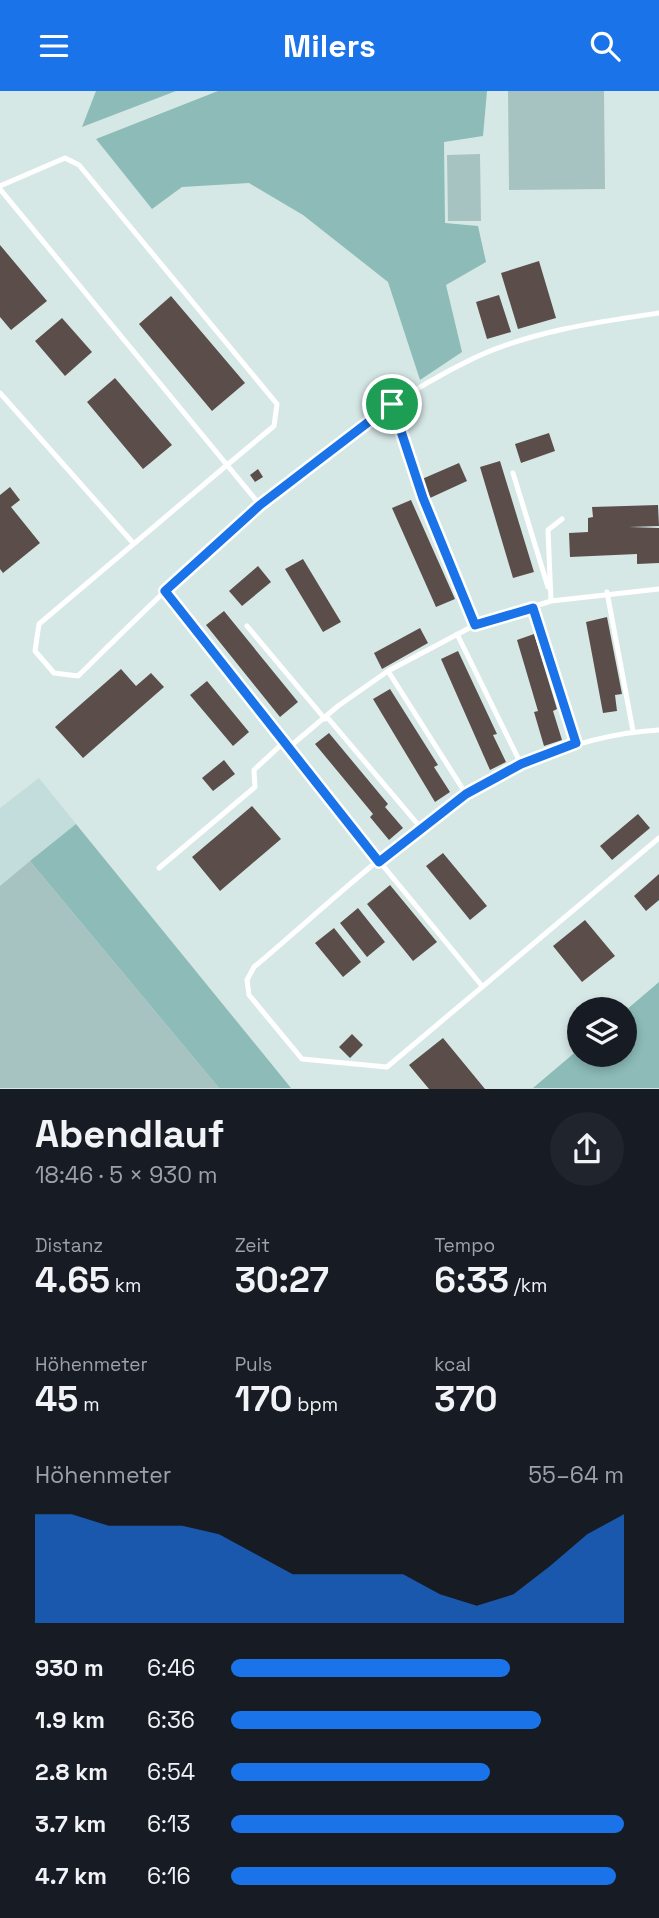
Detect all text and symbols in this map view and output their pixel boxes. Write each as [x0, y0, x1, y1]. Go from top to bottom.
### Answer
text: Milers [283, 26, 376, 66]
icon: menu [35, 27, 73, 65]
icon: search [586, 27, 624, 65]
pin [362, 374, 422, 434]
icon: arrive [373, 385, 411, 423]
map controls [567, 997, 637, 1067]
button: layers [567, 997, 637, 1067]
text: Abendlauf [35, 1110, 224, 1158]
button: share [550, 1112, 624, 1186]
text: 18:46 · 5 × 930 m [35, 1160, 218, 1190]
text: Distanz [35, 1233, 103, 1258]
text: Zeit [235, 1233, 270, 1258]
text: Tempo [434, 1233, 495, 1258]
text: 4.65 [35, 1258, 110, 1302]
text: 30:27 [235, 1258, 329, 1302]
text: 6:33 [434, 1258, 509, 1302]
text: km [110, 1273, 141, 1298]
text: /km [509, 1273, 547, 1298]
text: Höhenmeter [35, 1352, 148, 1377]
text: Puls [235, 1352, 272, 1377]
text: kcal [434, 1352, 471, 1377]
text: 45 [35, 1377, 78, 1421]
text: 170 [235, 1377, 292, 1421]
text: 370 [434, 1377, 498, 1421]
text: m [78, 1392, 100, 1417]
text: bpm [292, 1392, 338, 1417]
text: Höhenmeter [35, 1460, 172, 1490]
text: 55–64 m [528, 1460, 624, 1490]
text: 930 m [35, 1653, 104, 1683]
text: 6:46 [147, 1653, 195, 1683]
text: 1.9 km [35, 1705, 105, 1735]
text: 6:36 [147, 1705, 195, 1735]
text: 2.8 km [35, 1757, 108, 1787]
text: 6:54 [147, 1757, 195, 1787]
text: 3.7 km [35, 1809, 106, 1839]
text: 6:13 [147, 1809, 190, 1839]
text: 4.7 km [35, 1861, 107, 1891]
text: 6:16 [147, 1861, 191, 1891]

